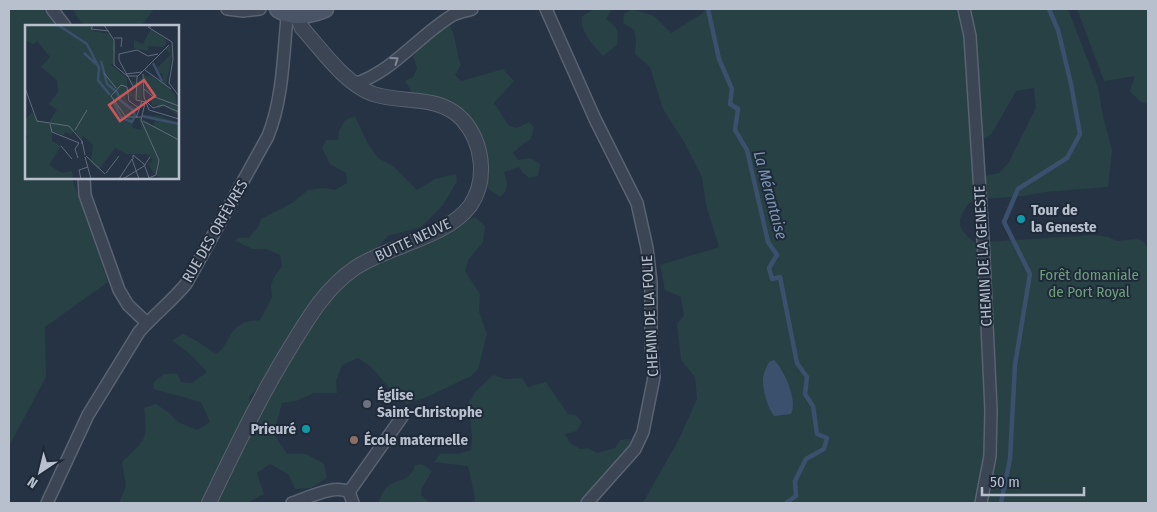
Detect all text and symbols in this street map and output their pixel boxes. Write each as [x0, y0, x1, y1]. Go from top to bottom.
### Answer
inset map [25, 25, 179, 179]
one-way arrow [389, 57, 399, 66]
water label: La Mérantaise [750, 149, 792, 242]
street label: RUE DES ORFÈVRES [178, 177, 252, 285]
street label: CHEMIN DE LA GENESTE [970, 185, 996, 327]
place label: Tour de la Geneste [1031, 201, 1097, 236]
marker: Tour de la Geneste [1015, 213, 1027, 225]
street label: BUTTE NEUVE [372, 215, 454, 265]
street label: CHEMIN DE LA FOLIE [638, 255, 662, 377]
park label: Forêt domaniale de Port Royal [1039, 266, 1139, 301]
place label: Église Saint-Christophe [377, 386, 483, 421]
marker: Église Saint-Christophe [361, 398, 373, 410]
place label: Prieuré [251, 420, 296, 438]
marker: Prieuré [300, 423, 312, 435]
place label: École maternelle [364, 431, 468, 449]
marker: École maternelle [348, 434, 360, 446]
north arrow [15, 447, 65, 497]
scale bar [982, 464, 1084, 496]
text: N [25, 473, 41, 492]
text: 50 m [990, 473, 1020, 491]

